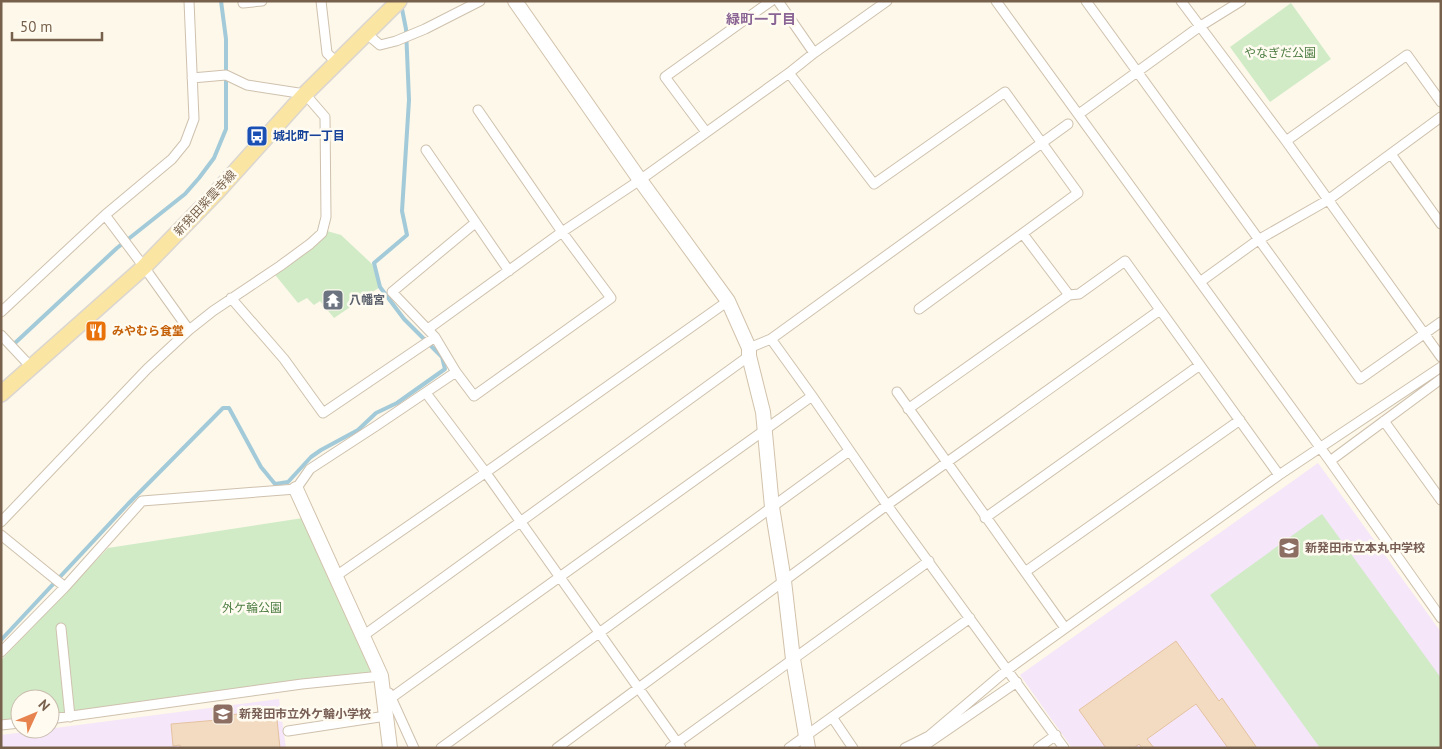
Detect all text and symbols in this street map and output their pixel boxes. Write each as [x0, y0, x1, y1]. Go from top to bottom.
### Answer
scale bar [12, 10, 102, 42]
district label: 緑町一丁目 [726, 10, 796, 28]
text: 50 m [20, 17, 53, 36]
park label: やなぎだ公園 [1244, 45, 1316, 60]
bus stop icon: 城北町一丁目 [245, 124, 269, 148]
place label: 城北町一丁目 [273, 128, 345, 143]
street label: 新発田紫雲寺線 [170, 167, 239, 238]
temple icon: 八幡宮 [321, 288, 345, 312]
place label: 八幡宮 [349, 292, 385, 307]
restaurant icon: みやむら食堂 [84, 319, 108, 343]
place label: みやむら食堂 [112, 323, 184, 338]
school or university icon: 新発田市立本丸中学校 [1277, 536, 1301, 560]
place label: 新発田市立本丸中学校 [1305, 540, 1425, 555]
park label: 外ケ輪公園 [222, 600, 282, 615]
north arrow [10, 689, 60, 739]
text: N [35, 695, 54, 715]
school or university icon: 新発田市立外ケ輪小学校 [211, 702, 235, 726]
place label: 新発田市立外ケ輪小学校 [239, 706, 371, 721]

